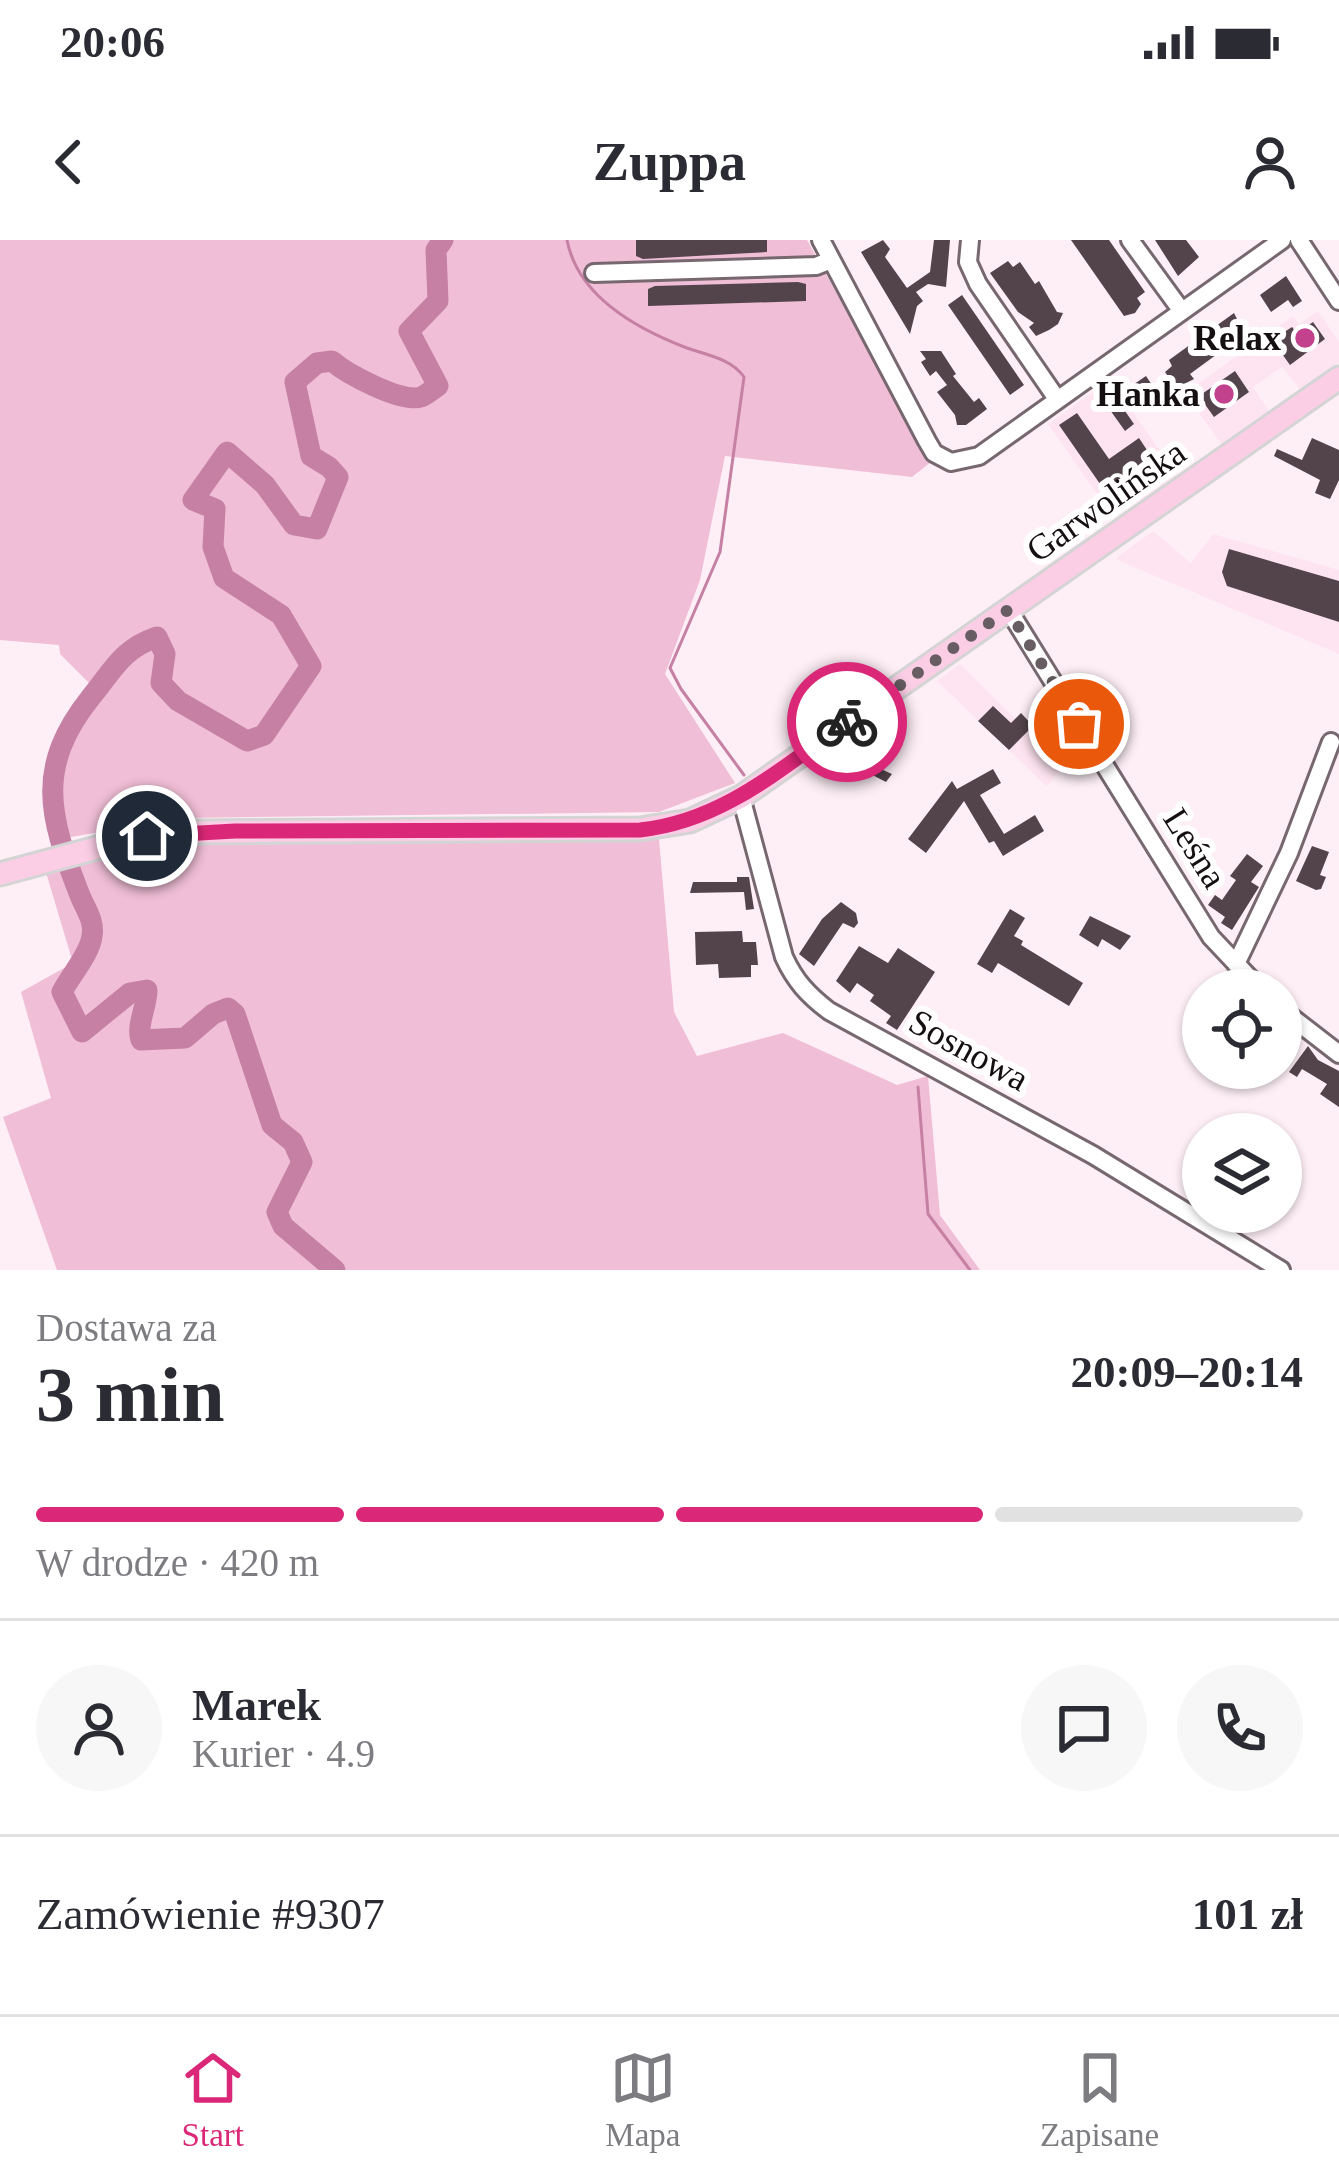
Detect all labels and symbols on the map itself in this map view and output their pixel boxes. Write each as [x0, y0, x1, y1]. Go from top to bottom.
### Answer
place label: Relax [1193, 318, 1281, 358]
marker: Relax [1292, 325, 1318, 351]
place label: Hanka [1096, 374, 1200, 414]
marker: Hanka [1211, 381, 1237, 407]
street label: Garwolińska [1019, 432, 1193, 570]
courier [787, 662, 907, 782]
pin [1028, 673, 1130, 775]
pin [96, 785, 198, 887]
street label: Leśna [1155, 801, 1235, 895]
street label: Sosnowa [902, 1001, 1036, 1099]

